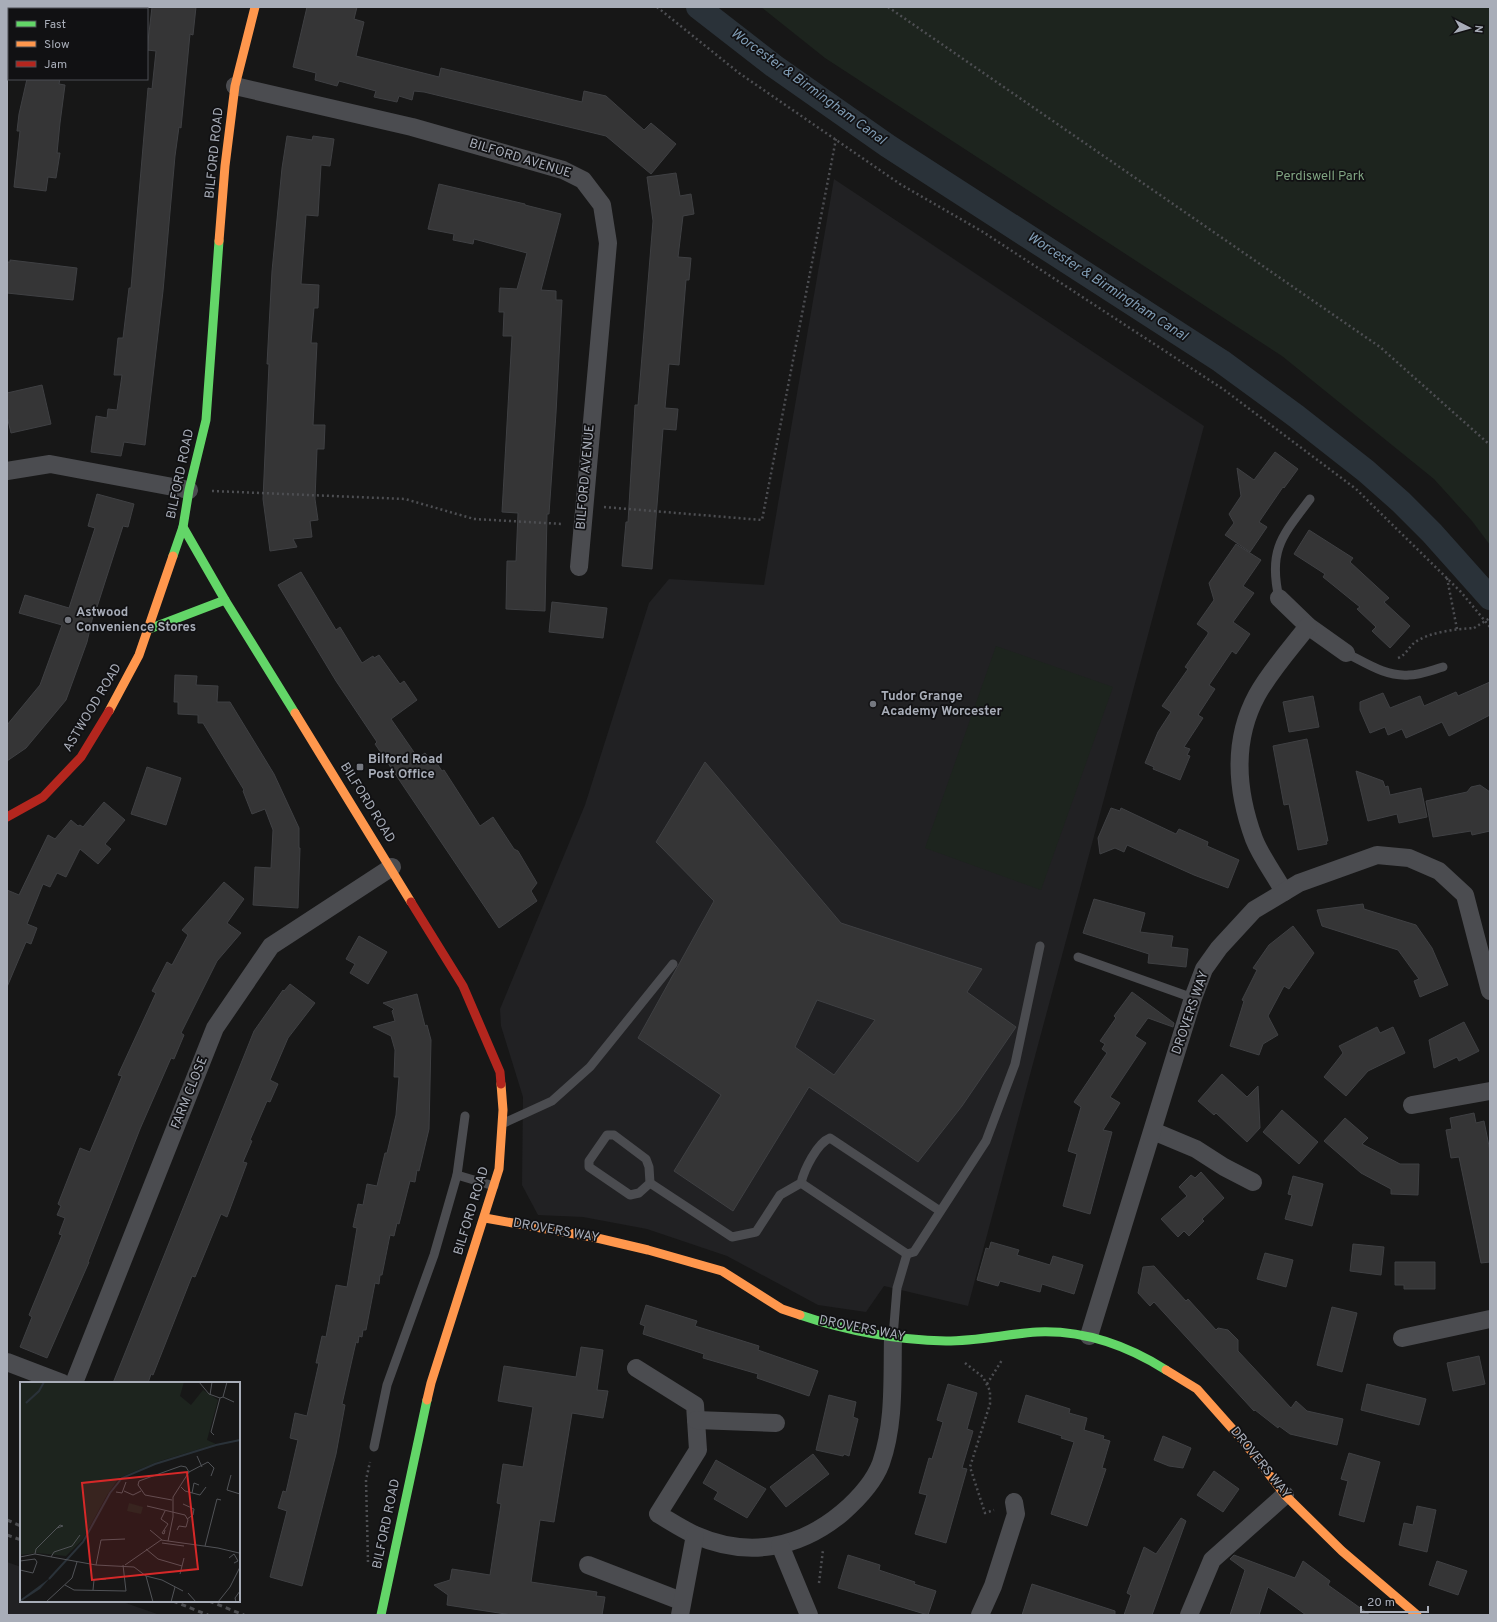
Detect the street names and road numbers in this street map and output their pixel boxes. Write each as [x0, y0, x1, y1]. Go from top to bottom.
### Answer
street label: BILFORD ROAD [202, 107, 228, 199]
street label: BILFORD AVENUE [467, 136, 573, 182]
street label: BILFORD AVENUE [573, 424, 599, 530]
street label: BILFORD ROAD [164, 428, 198, 520]
street label: ASTWOOD ROAD [60, 661, 126, 755]
street label: BILFORD ROAD [336, 760, 398, 846]
street label: DROVERS WAY [1169, 969, 1213, 1057]
street label: FARM CLOSE [168, 1054, 212, 1132]
street label: BILFORD ROAD [451, 1165, 493, 1257]
street label: DROVERS WAY [512, 1216, 600, 1246]
street label: DROVERS WAY [818, 1313, 906, 1345]
street label: DROVERS WAY [1226, 1424, 1294, 1502]
street label: BILFORD ROAD [370, 1478, 404, 1570]

